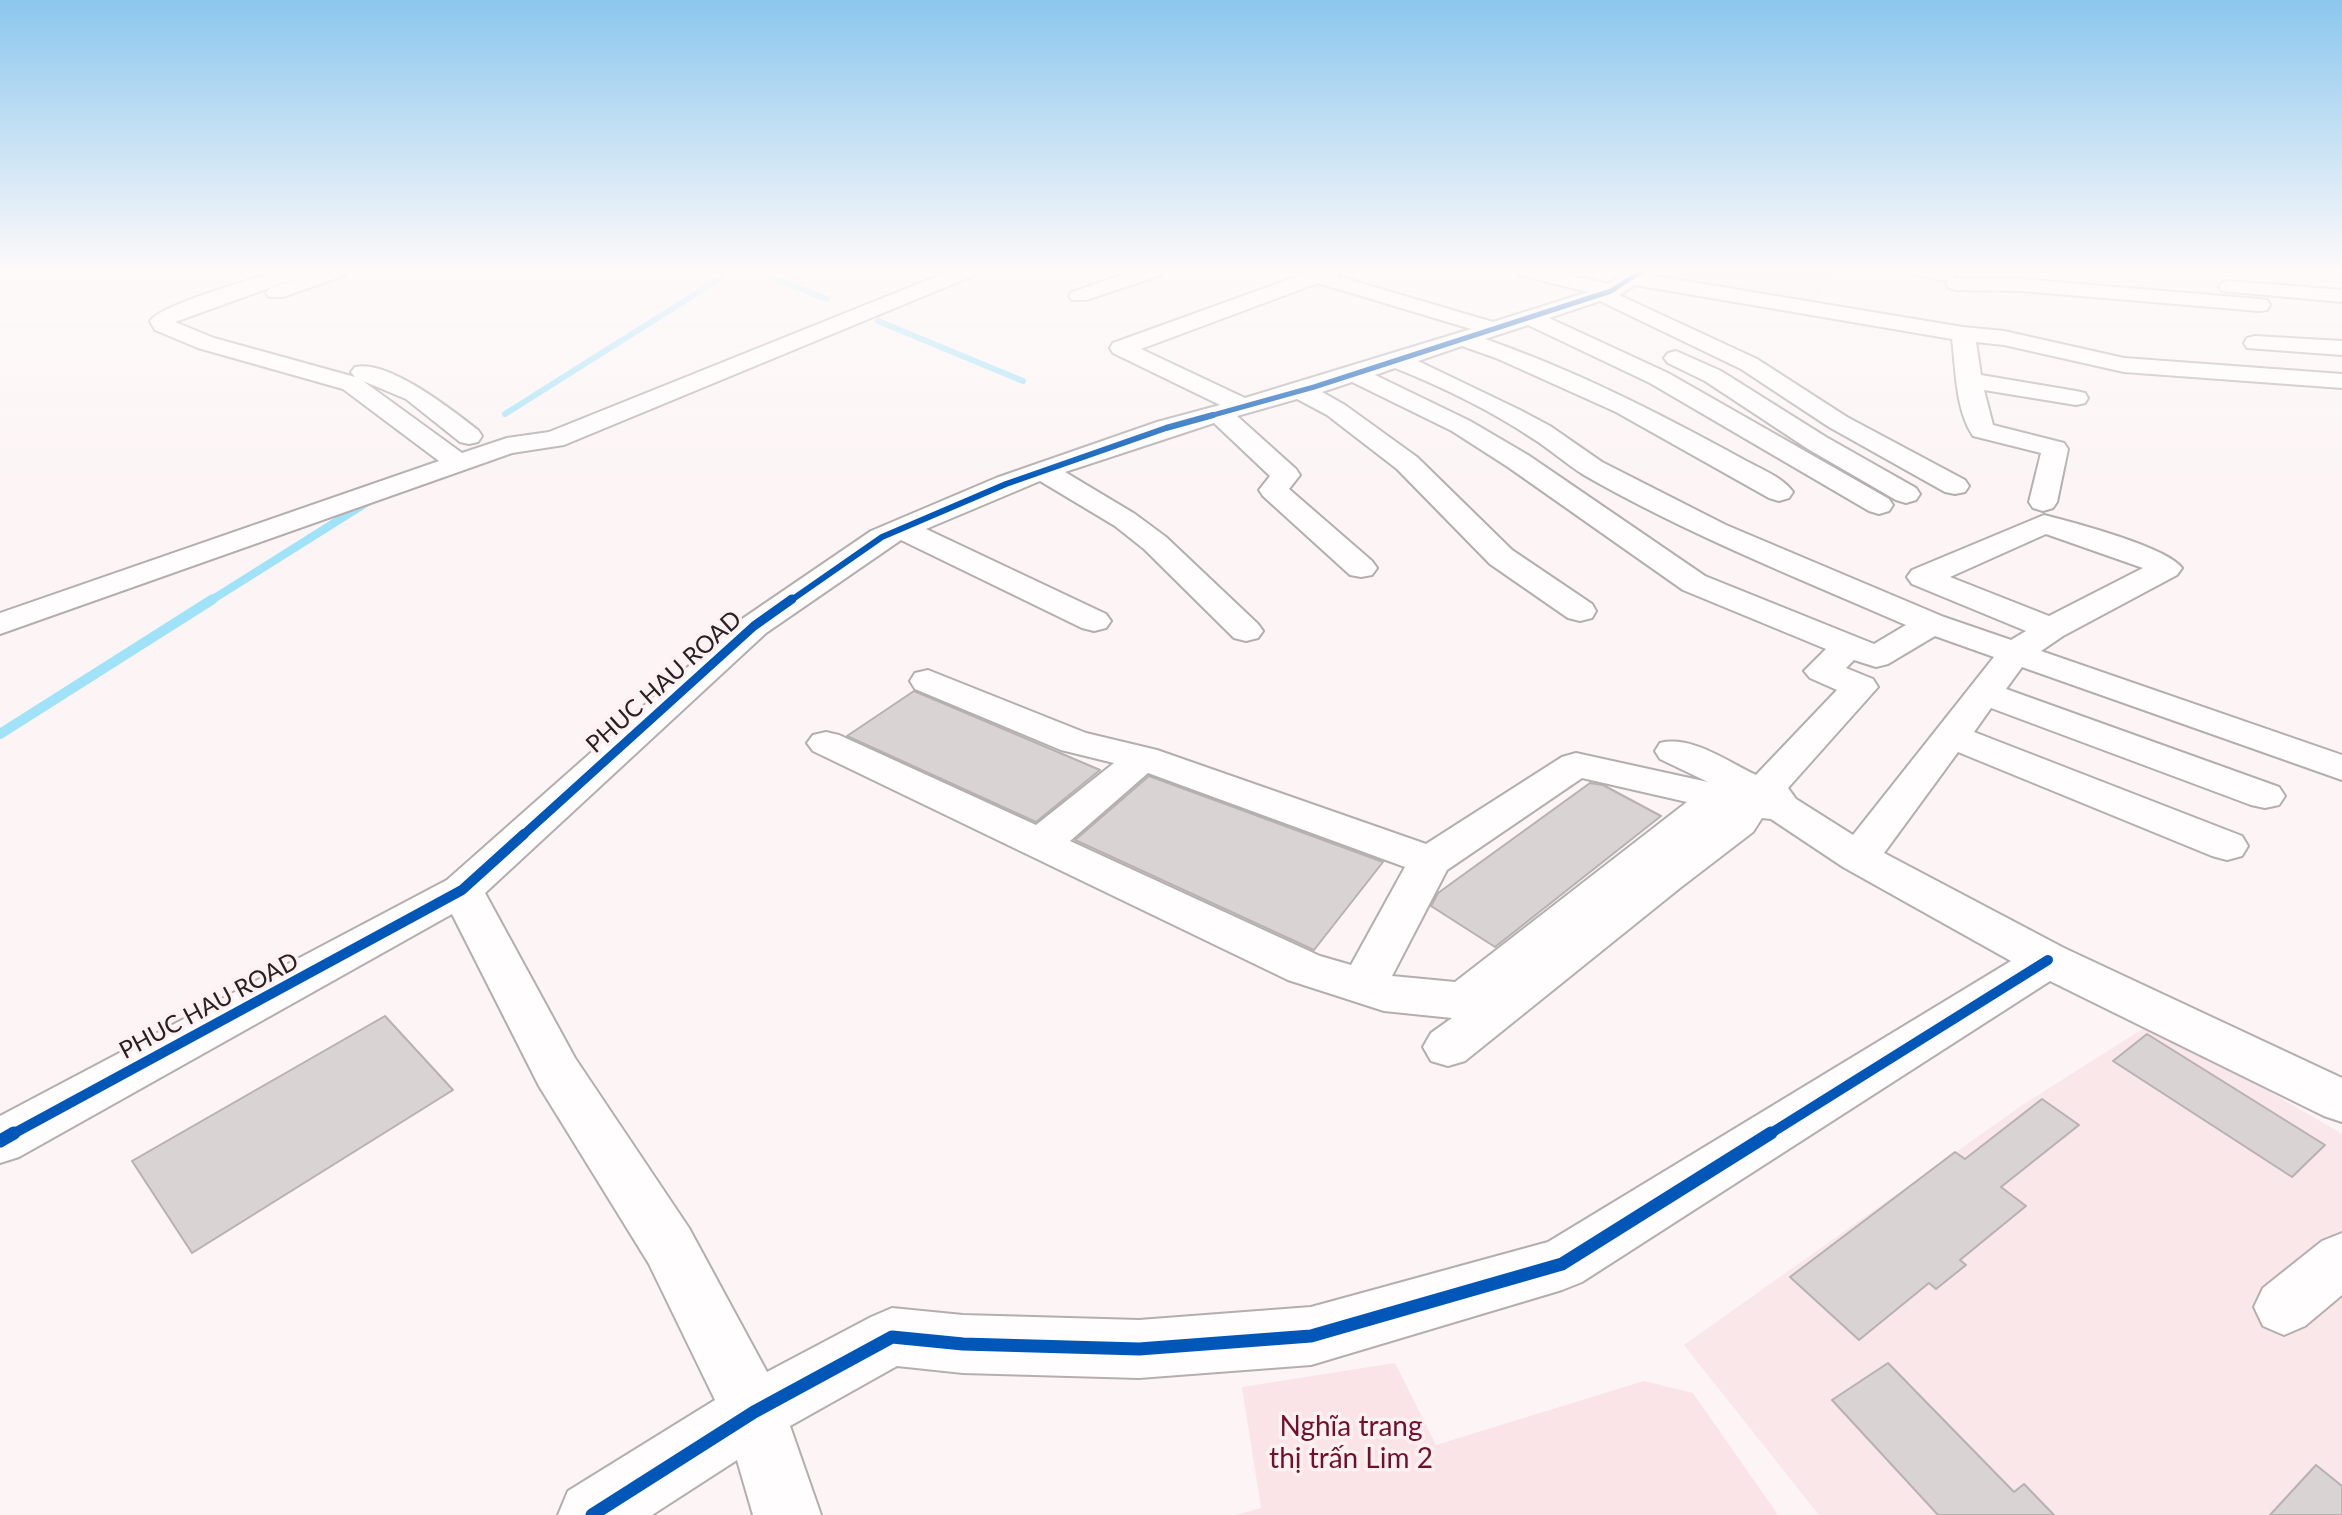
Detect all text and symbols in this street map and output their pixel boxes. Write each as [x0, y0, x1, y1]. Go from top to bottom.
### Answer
street label: PHUC HAU ROAD [581, 605, 747, 759]
street label: PHUC HAU ROAD [115, 947, 303, 1065]
park label: Nghĩa trang thị trấn Lim 2 [1269, 1410, 1433, 1476]

